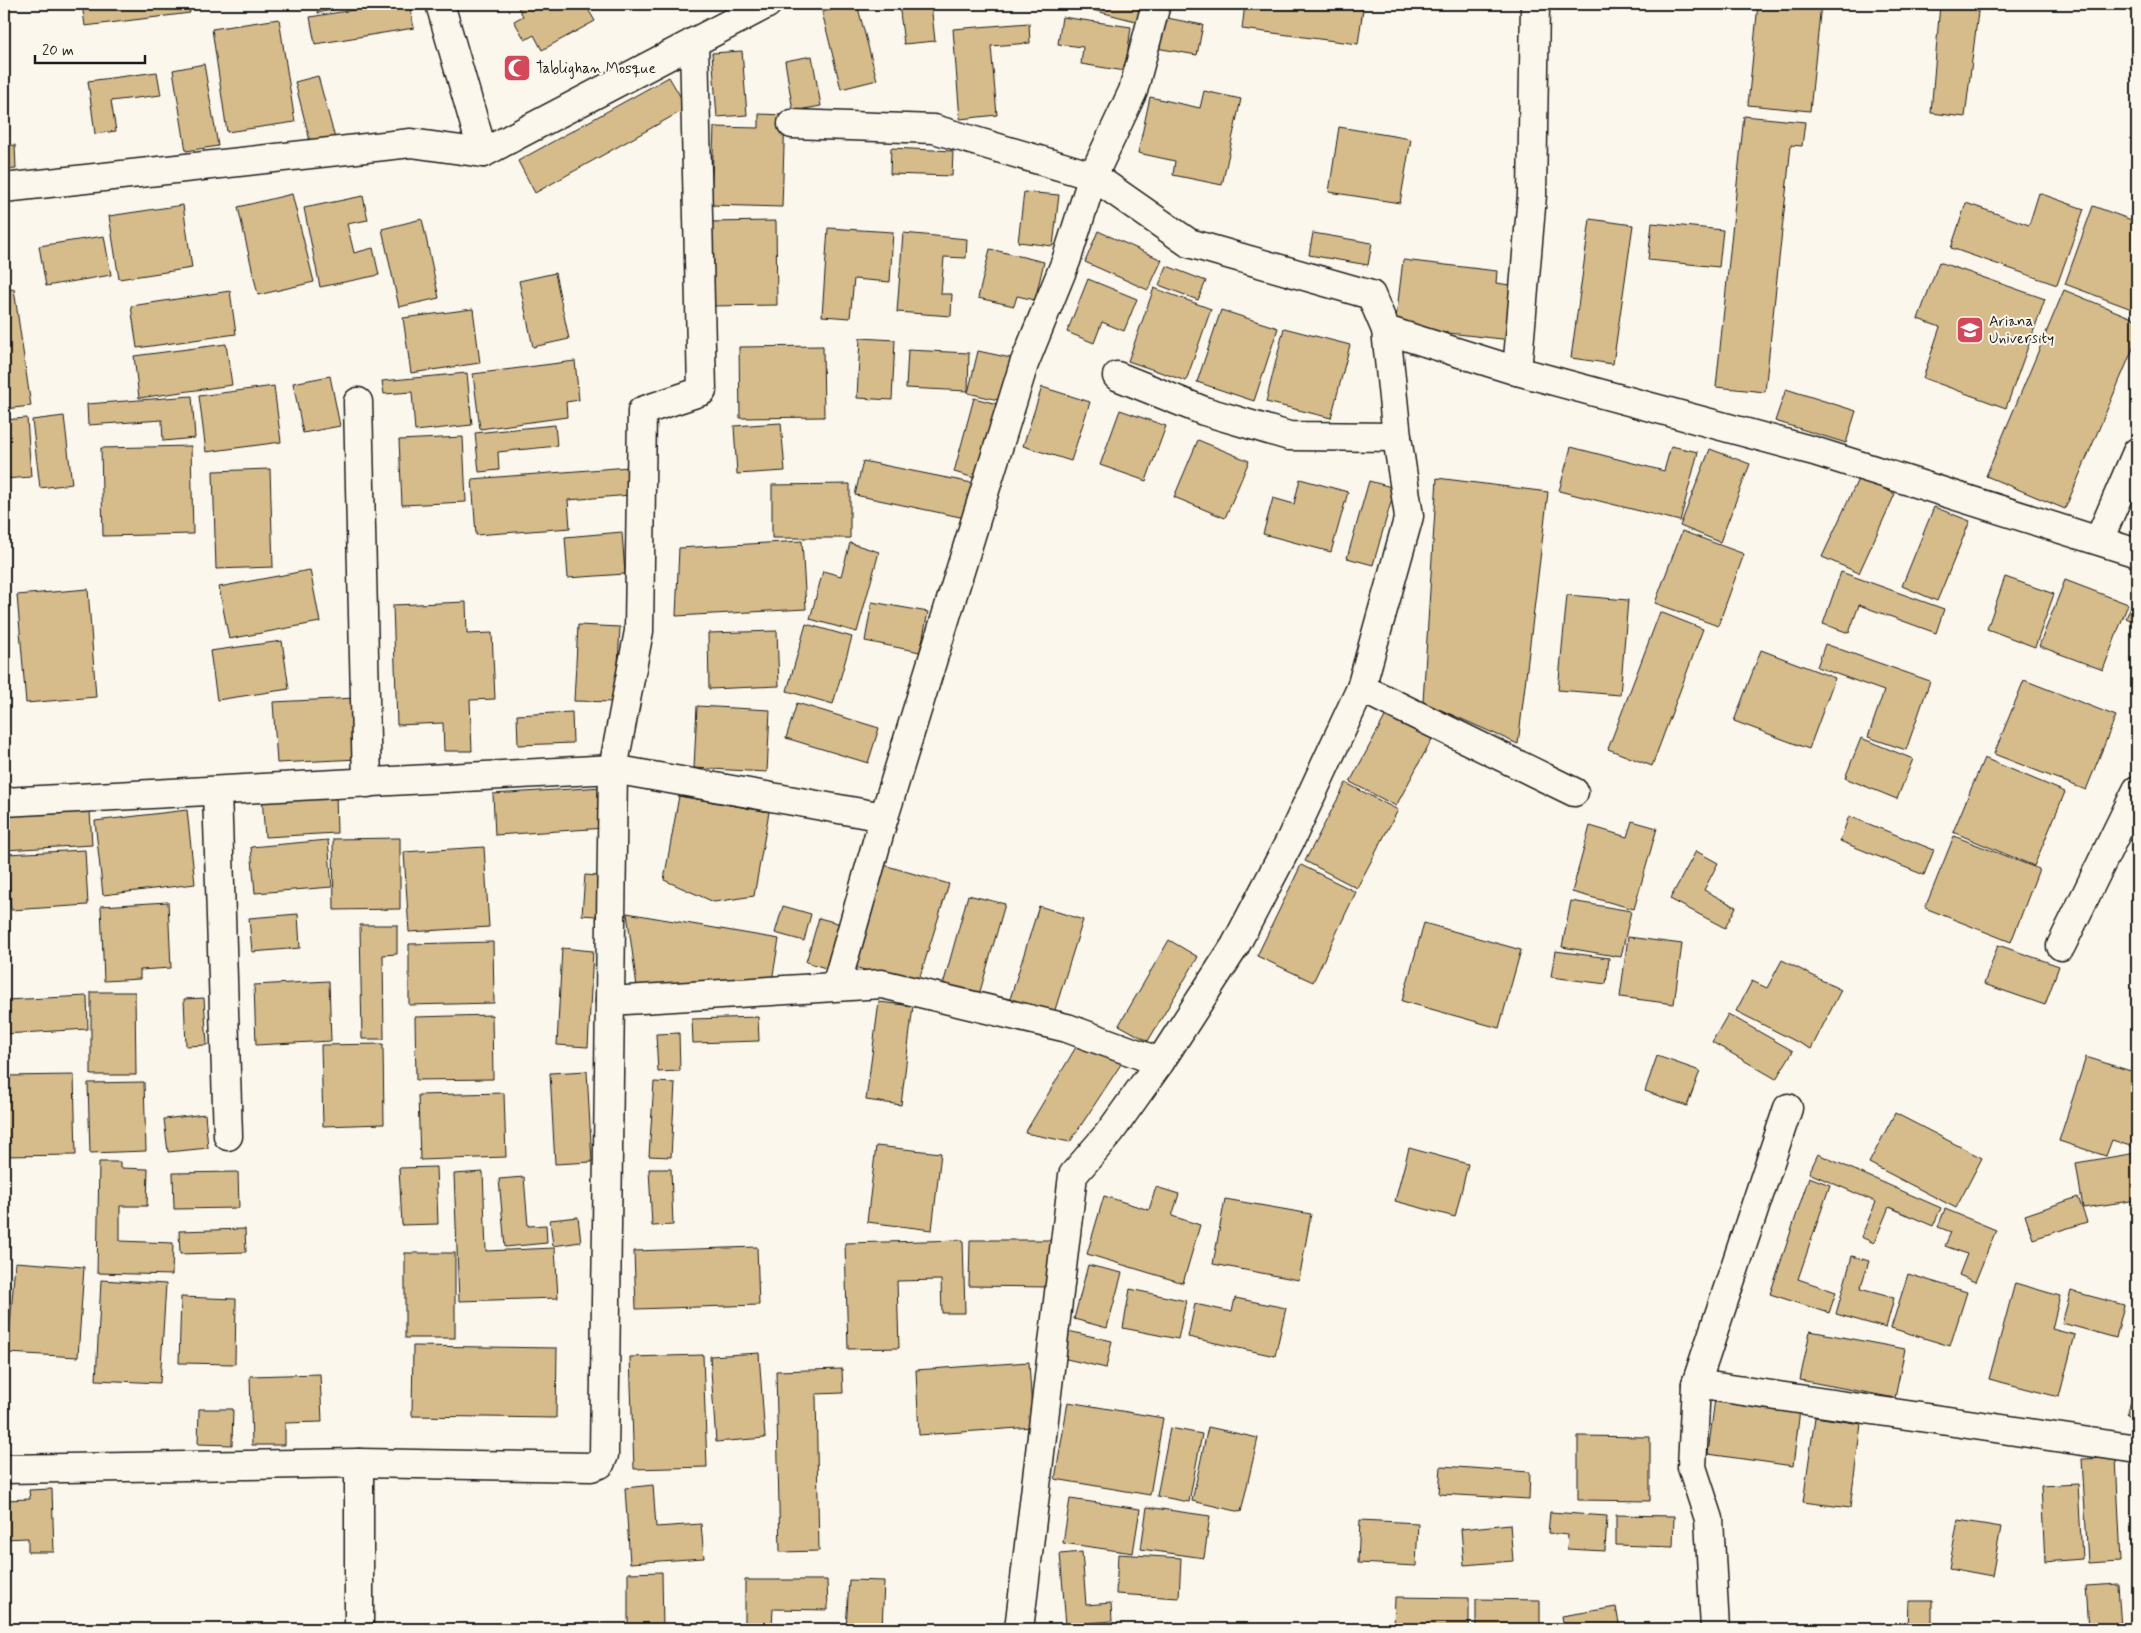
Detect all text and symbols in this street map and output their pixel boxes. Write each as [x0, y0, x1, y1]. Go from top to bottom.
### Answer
scale bar [35, 32, 145, 64]
text: 20 m [42, 41, 74, 61]
mosque icon: Tablighan Mosque [502, 53, 532, 83]
place label: Tablighan Mosque [536, 59, 656, 79]
place label: Ariana University [1989, 312, 2054, 349]
school or university icon: Ariana University [1955, 315, 1985, 345]

